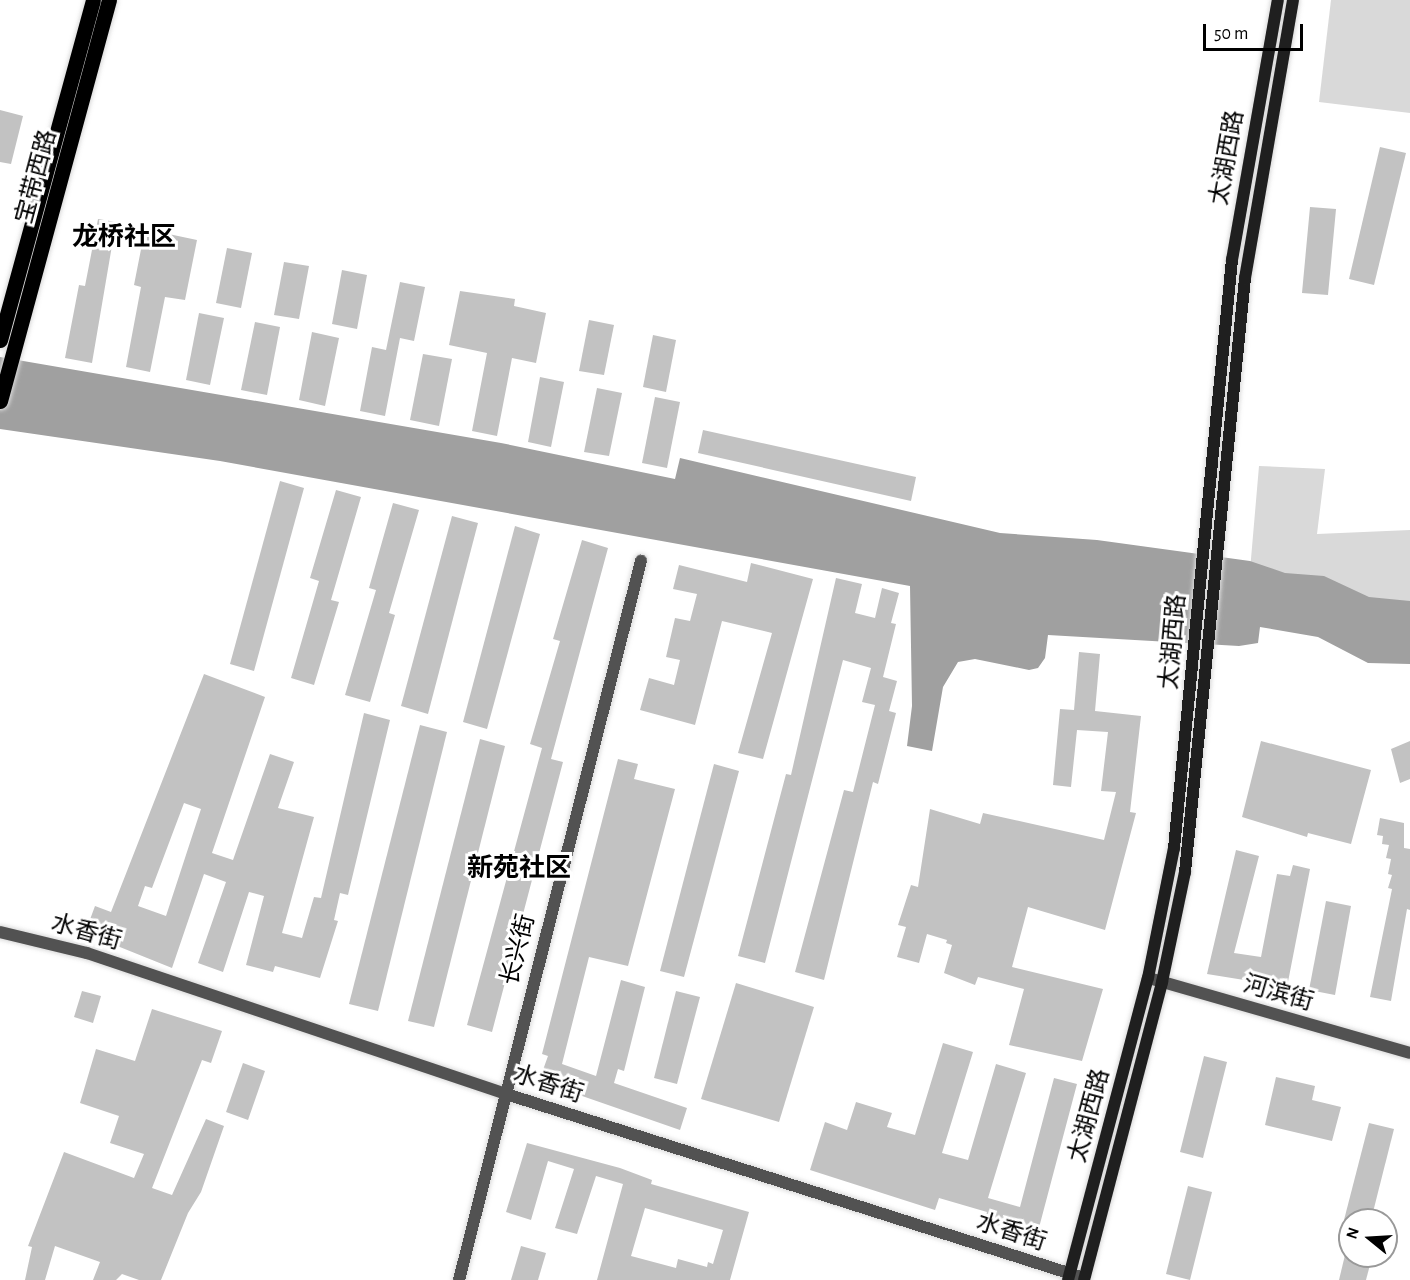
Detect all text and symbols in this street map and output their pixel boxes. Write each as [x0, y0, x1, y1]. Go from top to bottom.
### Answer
scale bar [1206, 12, 1306, 50]
text: 50 m [1214, 25, 1248, 43]
street label: 太湖西路 [1205, 108, 1251, 208]
street label: 宝带西路 [11, 127, 63, 227]
district label: 龙桥社区 [72, 222, 176, 254]
street label: 太湖西路 [1155, 593, 1193, 691]
district label: 新苑社区 [467, 853, 571, 885]
street label: 水香街 [47, 909, 125, 957]
street label: 长兴街 [496, 912, 542, 988]
street label: 河滨街 [1239, 970, 1317, 1018]
street label: 水香街 [509, 1060, 587, 1110]
street label: 太湖西路 [1064, 1066, 1116, 1166]
street label: 水香街 [972, 1208, 1050, 1258]
north arrow [1338, 1208, 1398, 1268]
text: N [1343, 1225, 1362, 1241]

